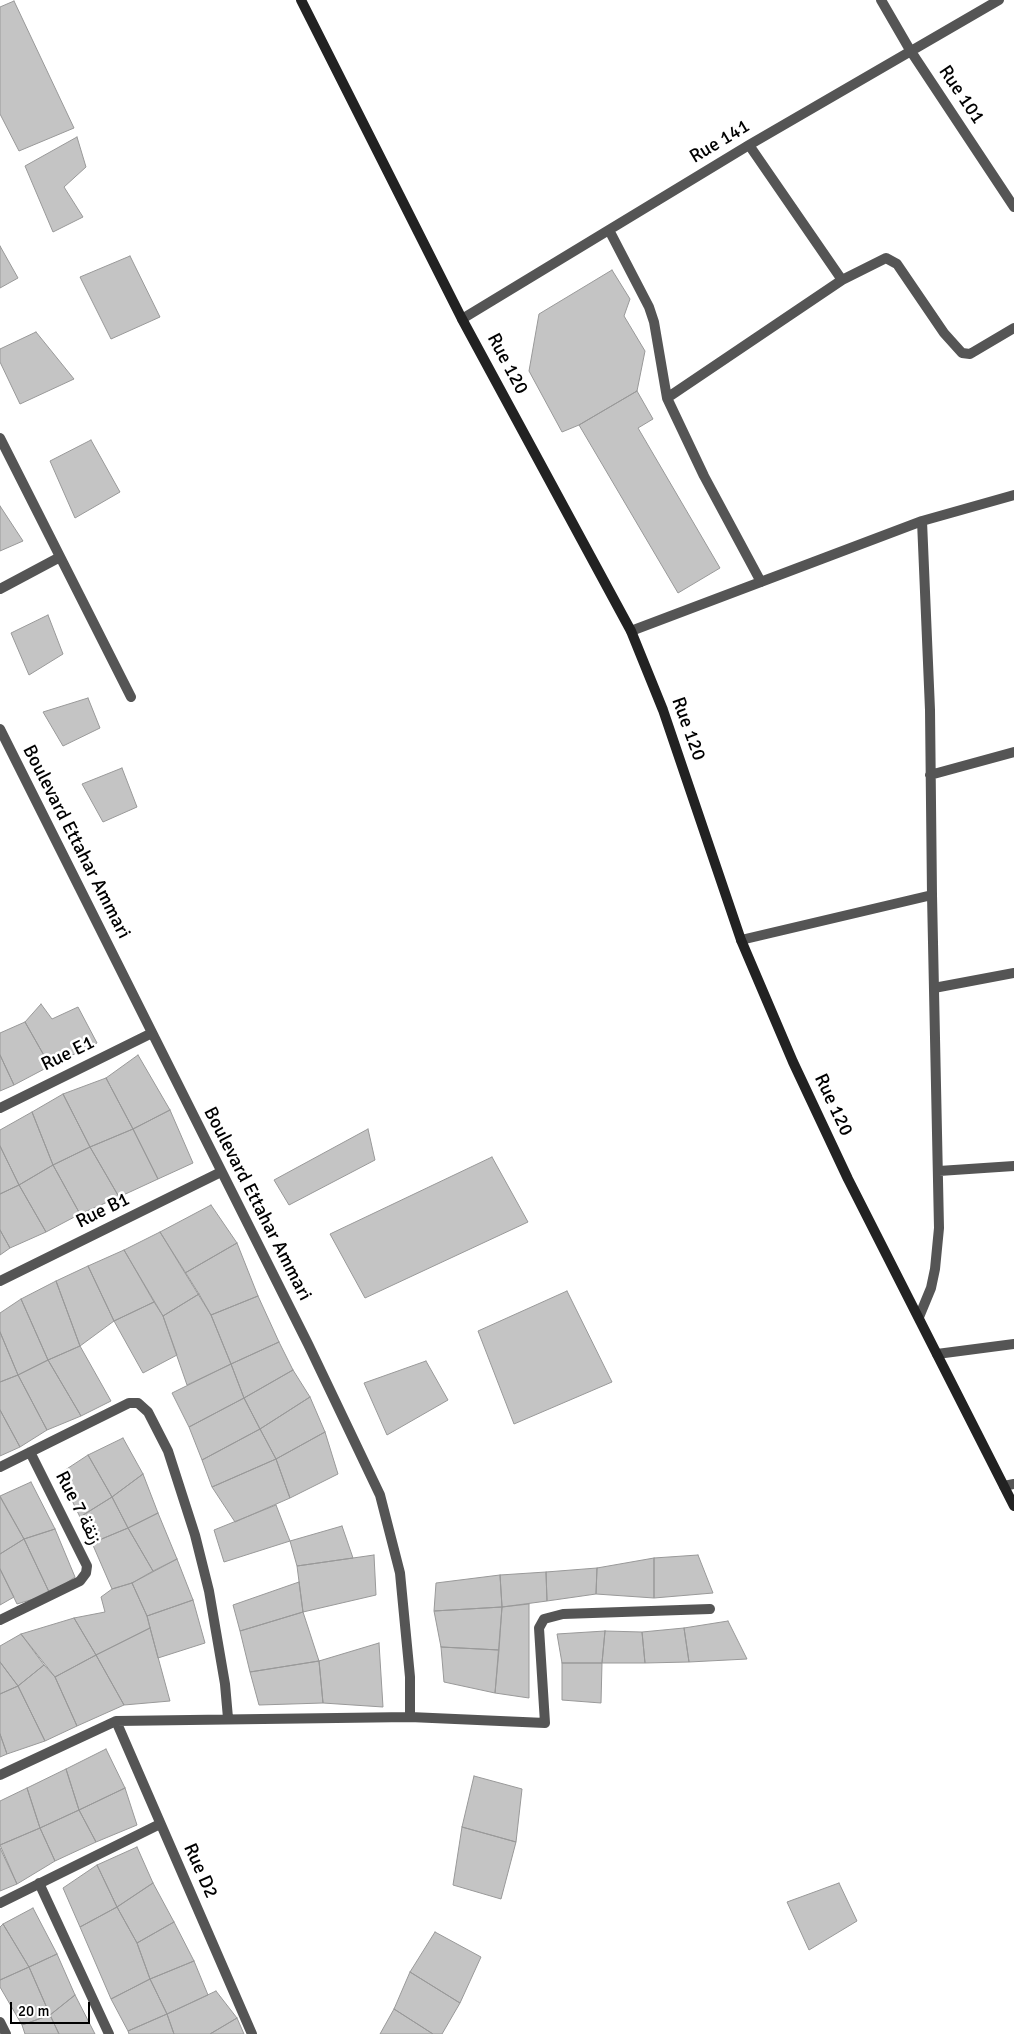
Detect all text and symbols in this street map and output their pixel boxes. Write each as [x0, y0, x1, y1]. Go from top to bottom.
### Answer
street label: Rue 101 [933, 61, 989, 129]
street label: Rue 141 [686, 115, 754, 169]
street label: Rue 120 [481, 330, 533, 398]
street label: Rue 120 [666, 694, 710, 764]
street label: Boulevard Ettahar Ammari [17, 741, 135, 943]
street label: Rue E1 [38, 1031, 98, 1077]
street label: Rue 120 [809, 1070, 857, 1140]
street label: Boulevard Ettahar Ammari [198, 1103, 316, 1305]
street label: Rue B1 [72, 1188, 134, 1234]
street label: Rue 7 زنقة [50, 1467, 106, 1549]
street label: Rue D2 [178, 1840, 222, 1902]
scale bar [12, 1992, 92, 2024]
text: 20 m [18, 2002, 49, 2020]

